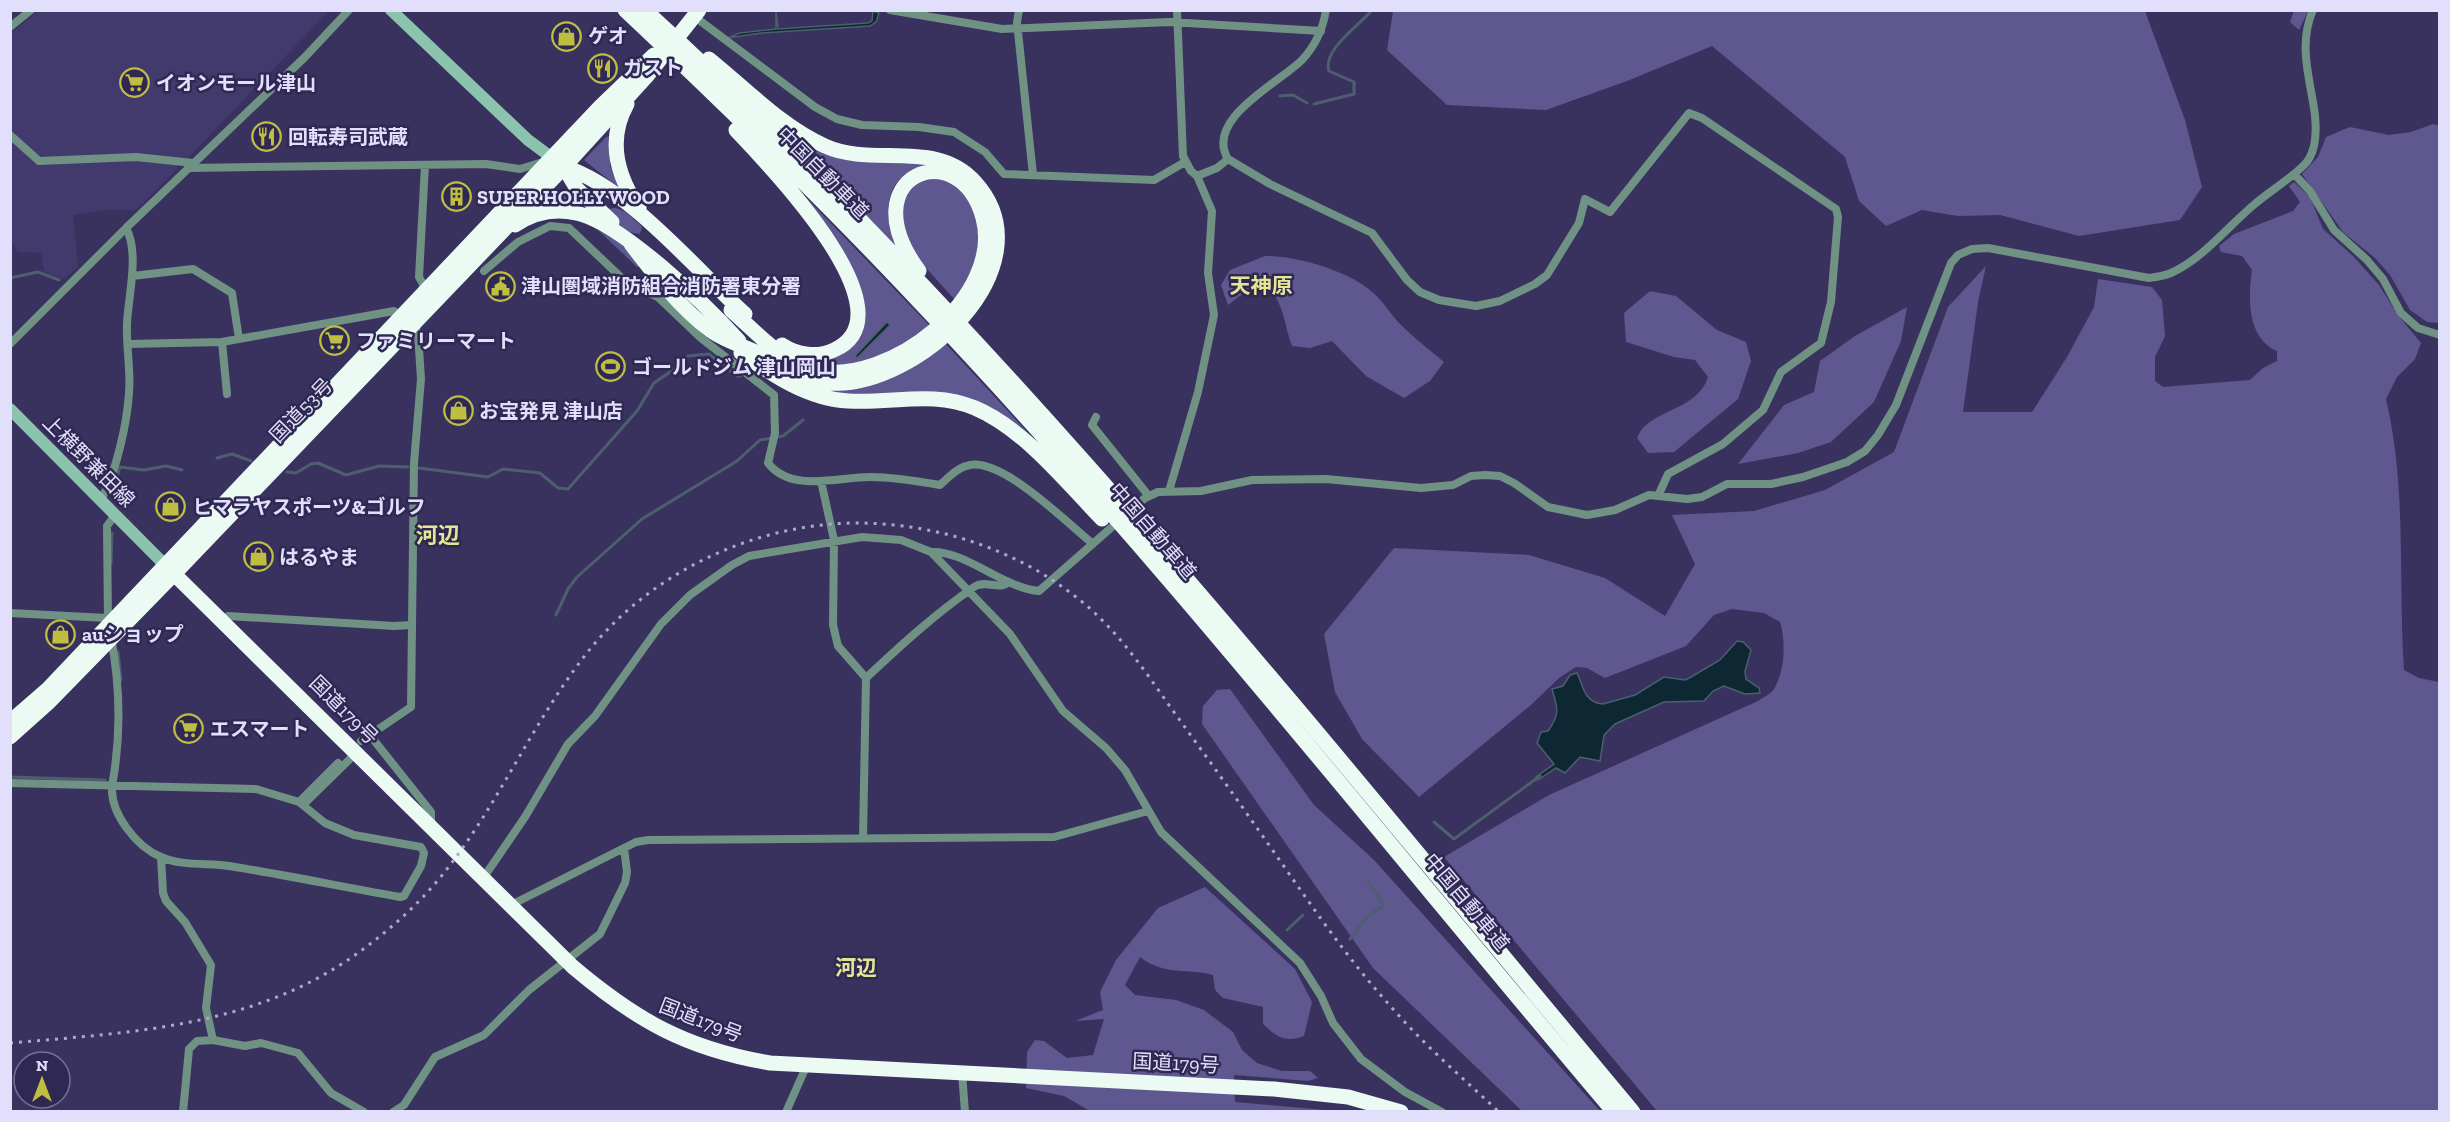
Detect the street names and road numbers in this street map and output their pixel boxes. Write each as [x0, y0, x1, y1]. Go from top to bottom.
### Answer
street label: 中国自動車道 [772, 122, 874, 224]
street label: 国道53号 [265, 373, 337, 447]
street label: 上横野兼田線 [38, 410, 140, 512]
street label: 中国自動車道 [1105, 478, 1201, 584]
street label: 国道179号 [305, 671, 383, 749]
street label: 中国自動車道 [1419, 848, 1515, 956]
street label: 国道179号 [656, 993, 746, 1047]
street label: 国道179号 [1132, 1049, 1220, 1077]

